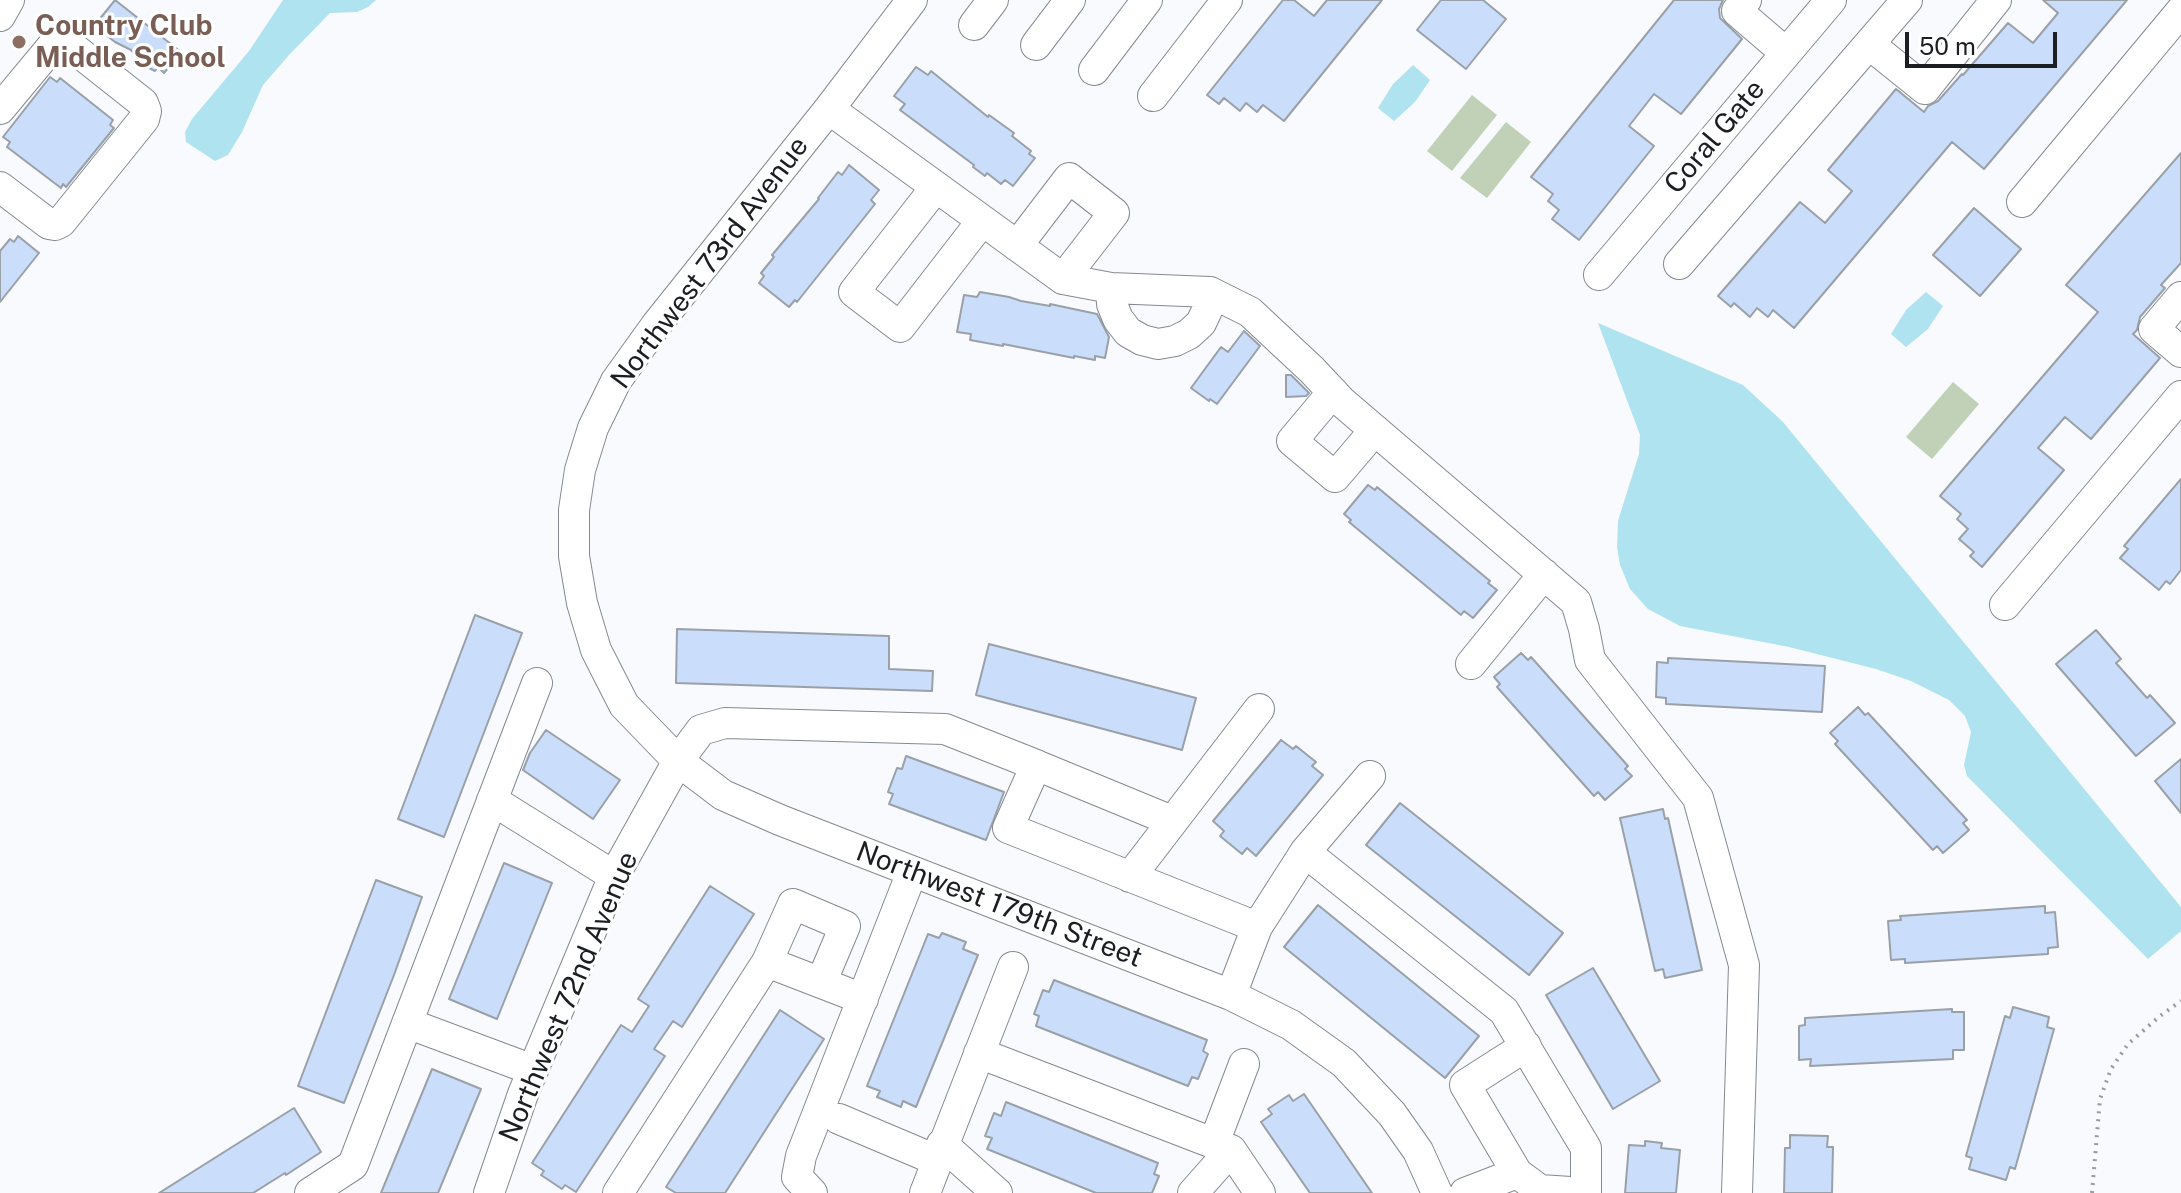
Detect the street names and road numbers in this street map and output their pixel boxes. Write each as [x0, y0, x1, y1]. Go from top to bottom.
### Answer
street label: Coral Gate [1658, 73, 1772, 201]
street label: Northwest 73rd Avenue [604, 130, 816, 396]
street label: Northwest 179th Street [851, 835, 1147, 975]
street label: Northwest 72nd Avenue [493, 847, 645, 1147]

